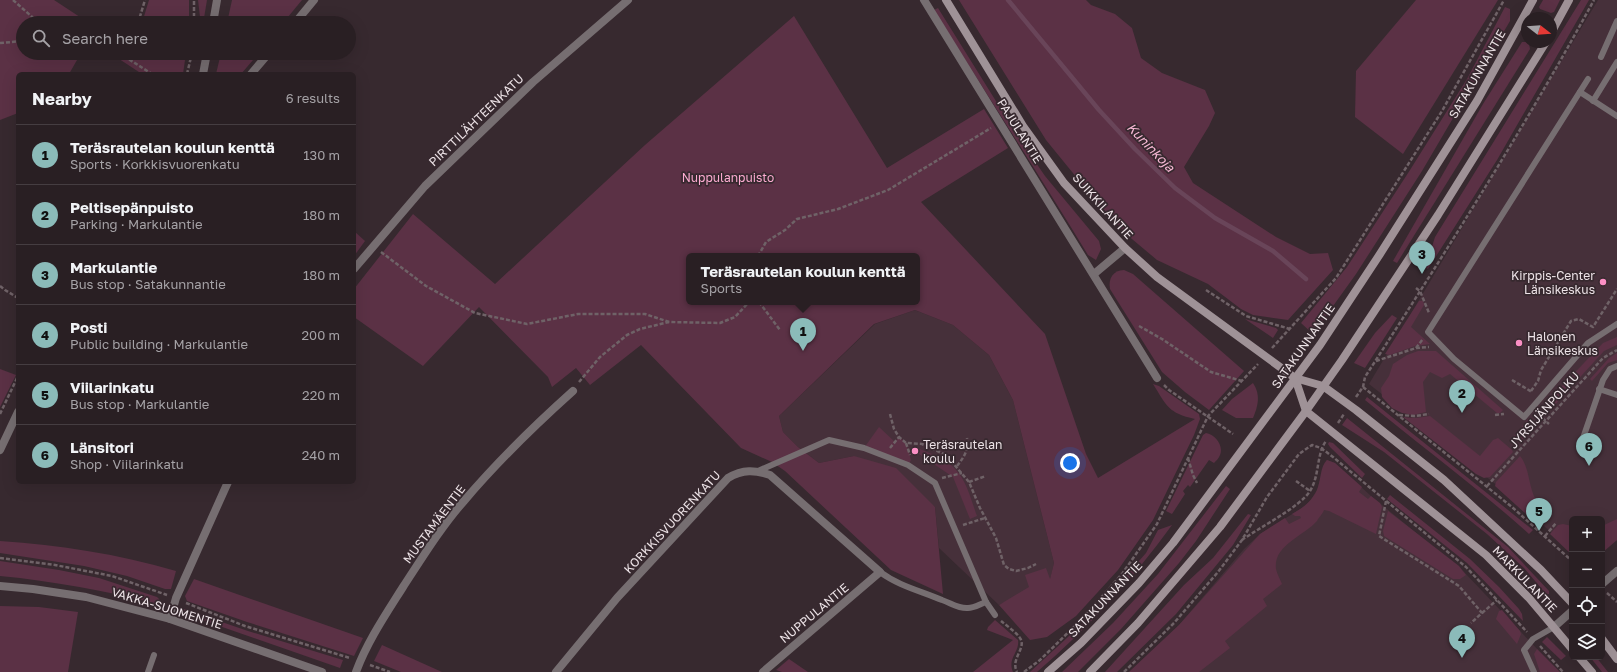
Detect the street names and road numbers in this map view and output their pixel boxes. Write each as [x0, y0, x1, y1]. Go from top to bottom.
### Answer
street label: SATAKUNNANTIE [1445, 27, 1509, 121]
street label: PIRTTILÄHTEENKATU [425, 71, 527, 169]
street label: PAJULANTIE [994, 96, 1046, 166]
street label: SUIKKILANTIE [1070, 170, 1136, 242]
street label: SATAKUNNANTIE [1268, 301, 1338, 391]
street label: JYRSIJÄNPOLKU [1506, 369, 1582, 451]
street label: KORKKISVUORENKATU [620, 468, 724, 576]
street label: MUSTAMÄENTIE [400, 482, 468, 566]
street label: MARKULANTIE [1490, 543, 1560, 615]
street label: SATAKUNNANTIE [1065, 558, 1145, 640]
street label: NUPPULANTIE [777, 580, 851, 646]
street label: VAKKA-SUOMENTIE [110, 584, 224, 632]

